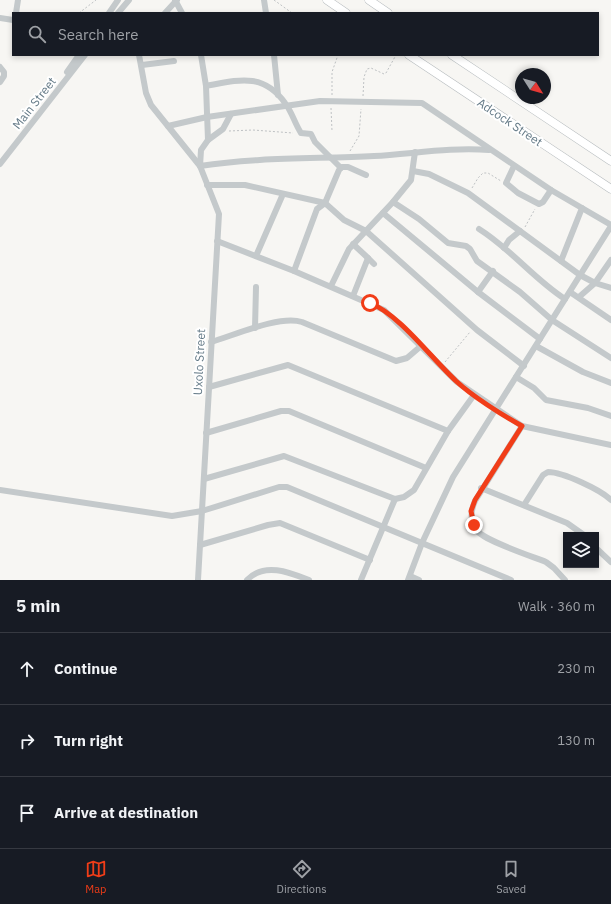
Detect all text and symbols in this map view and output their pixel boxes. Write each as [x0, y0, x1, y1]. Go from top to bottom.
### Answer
search box [12, 12, 599, 56]
icon: search [26, 23, 48, 45]
text: Search here [58, 25, 138, 44]
north arrow [515, 68, 551, 104]
street label: Main Street [9, 74, 59, 132]
street label: Adcock Street [475, 95, 545, 149]
route start [361, 294, 379, 312]
street label: Uxolo Street [190, 328, 208, 396]
route end [465, 516, 483, 534]
map controls [563, 532, 599, 568]
button: layers [563, 532, 599, 568]
text: 5 min [16, 595, 60, 617]
text: Walk · 360 m [518, 598, 595, 615]
icon: ahead [16, 658, 38, 680]
text: Continue [54, 659, 118, 678]
text: 230 m [557, 660, 595, 677]
icon: right [16, 730, 38, 752]
text: Turn right [54, 731, 123, 750]
text: 130 m [557, 732, 595, 749]
icon: arrive [16, 802, 38, 824]
text: Arrive at destination [54, 803, 198, 822]
tab: Map [85, 858, 107, 896]
tab: Directions [277, 858, 327, 896]
tab: Saved [496, 858, 526, 896]

